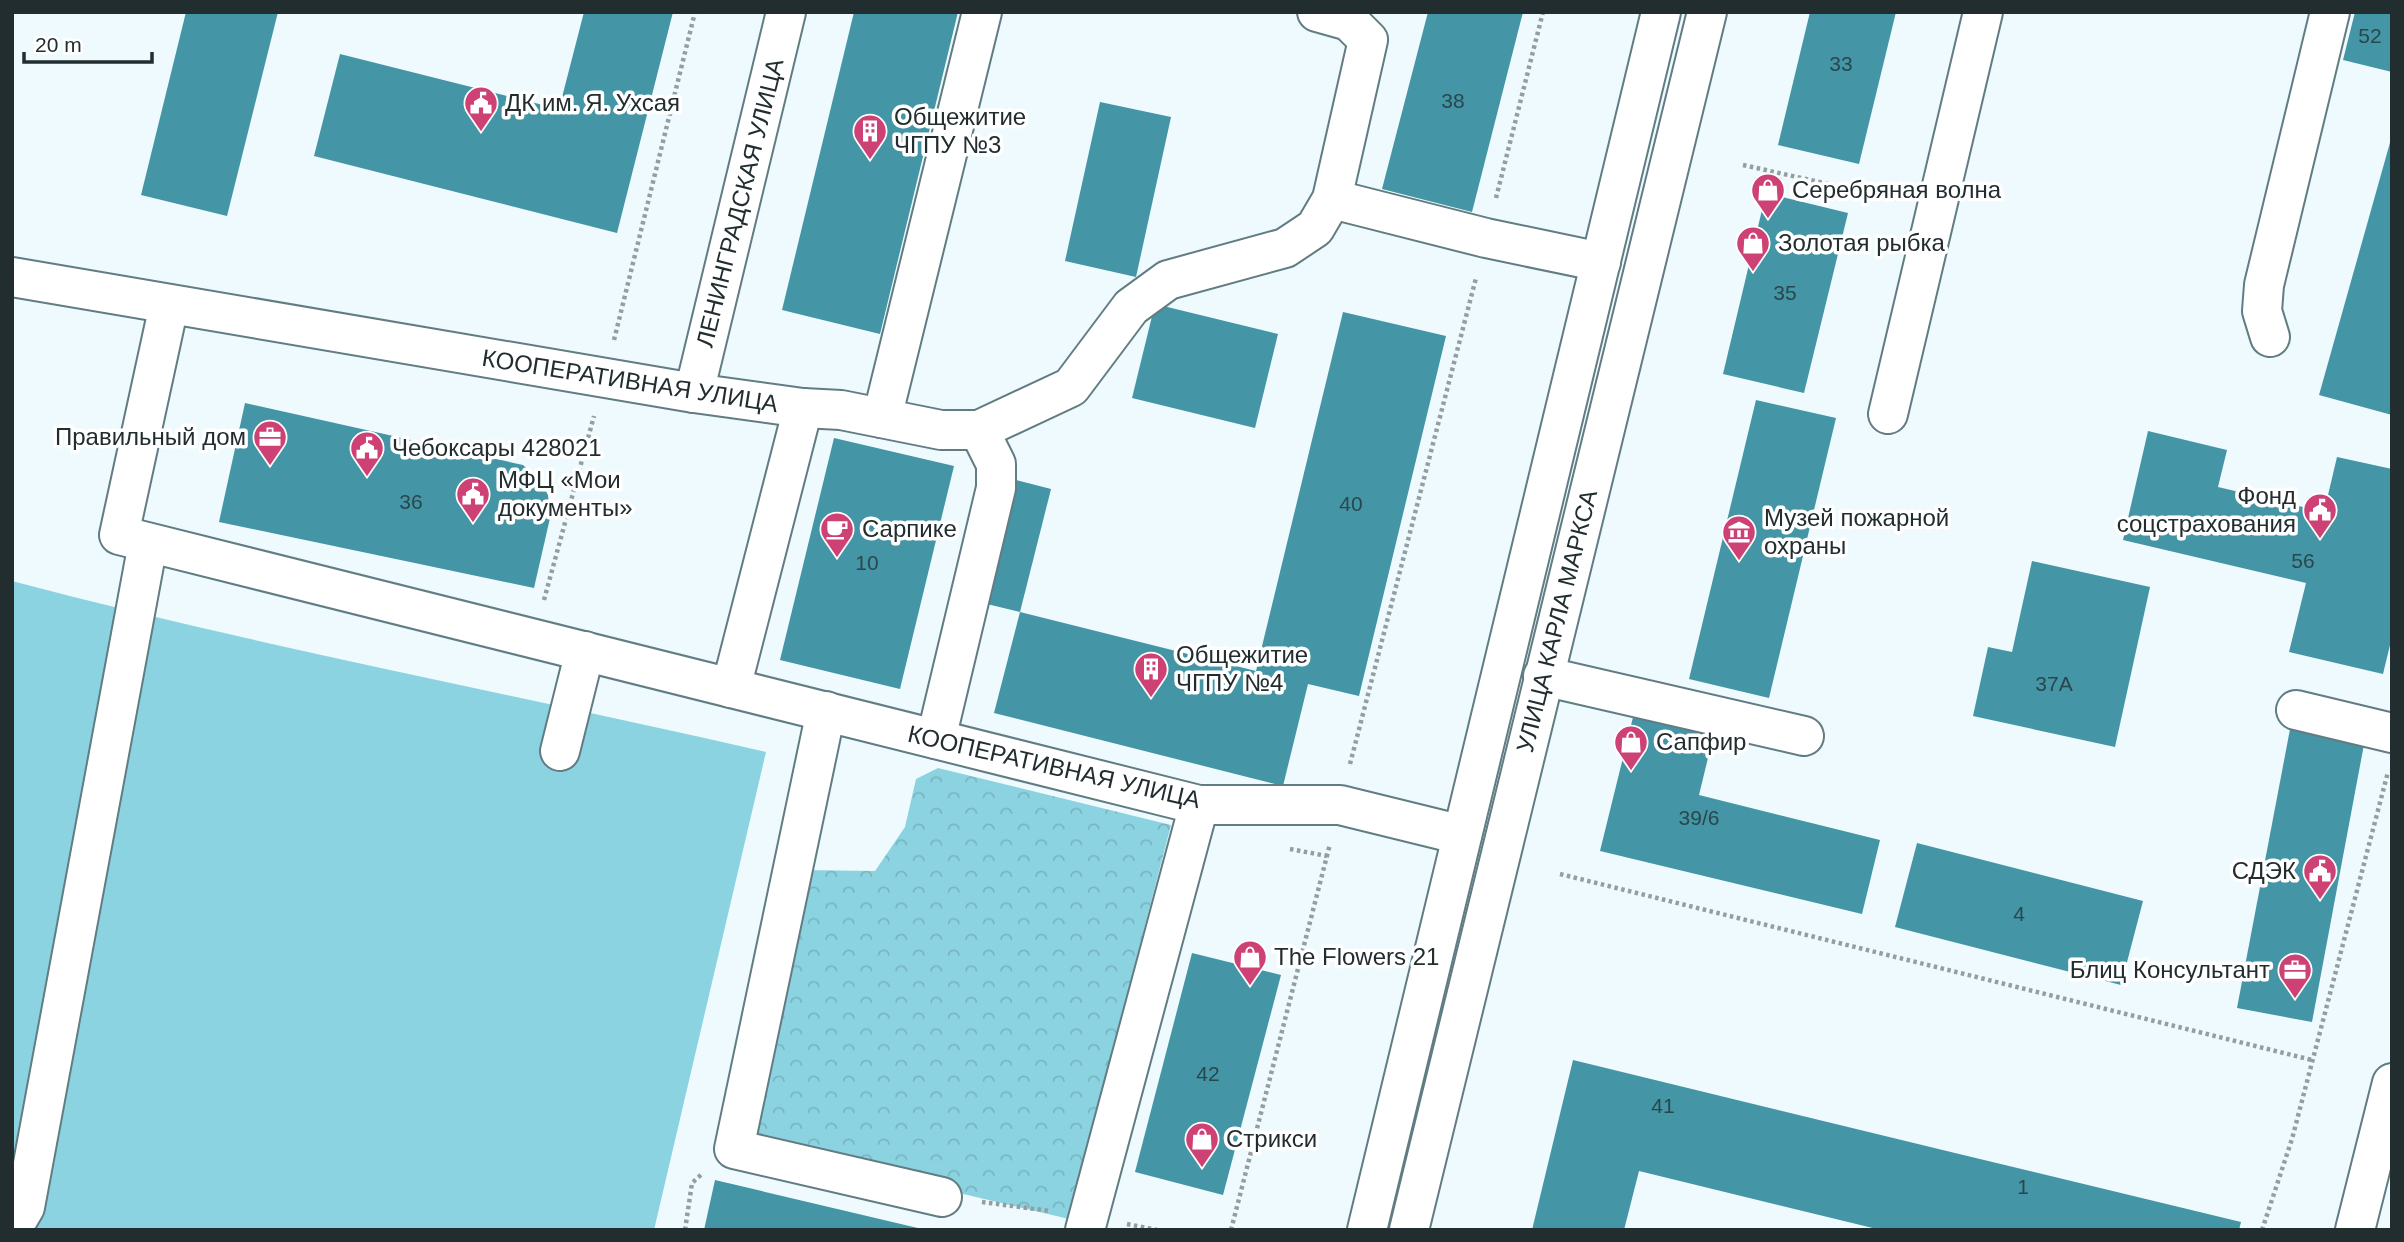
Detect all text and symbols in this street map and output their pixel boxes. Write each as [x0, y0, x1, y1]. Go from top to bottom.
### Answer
scale bar [24, 21, 152, 65]
house number: 52 [2358, 24, 2382, 47]
text: 20 m [35, 33, 82, 56]
house number: 33 [1829, 52, 1853, 75]
street label: ЛЕНИНГРАДСКАЯ УЛИЦА [691, 56, 788, 350]
public building icon: ДК им. Я. Ухсая [462, 84, 500, 133]
place label: ДК им. Я. Ухсая [505, 89, 680, 116]
house number: 38 [1441, 89, 1465, 112]
place label: Общежитие ЧГПУ №3 [894, 103, 1026, 158]
building icon: Общежитие ЧГПУ №3 [851, 112, 889, 161]
shop icon: Серебряная волна [1749, 171, 1787, 220]
place label: Серебряная волна [1792, 176, 2002, 203]
shop icon: Золотая рыбка [1734, 224, 1772, 273]
place label: Золотая рыбка [1778, 229, 1946, 256]
house number: 35 [1773, 281, 1797, 304]
street label: КООПЕРАТИВНАЯ УЛИЦА [480, 344, 780, 417]
office icon: Правильный дом [251, 418, 289, 467]
place label: Правильный дом [55, 423, 246, 450]
public building icon: Чебоксары 428021 [348, 429, 386, 478]
place label: Чебоксары 428021 [392, 434, 602, 461]
place label: МФЦ «Мои документы» [498, 466, 633, 521]
public building icon: МФЦ «Мои документы» [454, 475, 492, 524]
place label: Фонд соцстрахования [2117, 482, 2296, 537]
street label: УЛИЦА КАРЛА МАРКСА [1511, 487, 1602, 755]
house number: 36 [399, 490, 423, 513]
public building icon: Фонд соцстрахования [2301, 491, 2339, 540]
house number: 40 [1339, 492, 1363, 515]
place label: Музей пожарной охраны [1764, 504, 1949, 559]
cafe icon: Сарпике [818, 510, 856, 559]
museum icon: Музей пожарной охраны [1720, 513, 1758, 562]
place label: Сарпике [862, 515, 957, 542]
house number: 56 [2291, 549, 2315, 572]
house number: 10 [855, 551, 879, 574]
place label: Общежитие ЧГПУ №4 [1176, 641, 1308, 696]
building icon: Общежитие ЧГПУ №4 [1132, 650, 1170, 699]
house number: 37А [2035, 672, 2073, 695]
street label: КООПЕРАТИВНАЯ УЛИЦА [905, 720, 1203, 813]
shop icon: Сапфир [1612, 723, 1650, 772]
place label: Сапфир [1656, 728, 1746, 755]
house number: 39/6 [1679, 806, 1719, 829]
public building icon: СДЭК [2301, 852, 2339, 901]
place label: СДЭК [2232, 857, 2296, 884]
house number: 4 [2013, 902, 2025, 925]
shop icon: The Flowers 21 [1231, 938, 1269, 987]
place label: The Flowers 21 [1274, 943, 1439, 970]
office icon: Блиц Консультант [2276, 951, 2314, 1000]
place label: Блиц Консультант [2070, 956, 2270, 983]
house number: 42 [1196, 1062, 1220, 1085]
house number: 41 [1651, 1094, 1675, 1117]
shop icon: Стрикси [1183, 1120, 1221, 1169]
place label: Стрикси [1226, 1125, 1317, 1152]
house number: 1 [2017, 1175, 2029, 1198]

